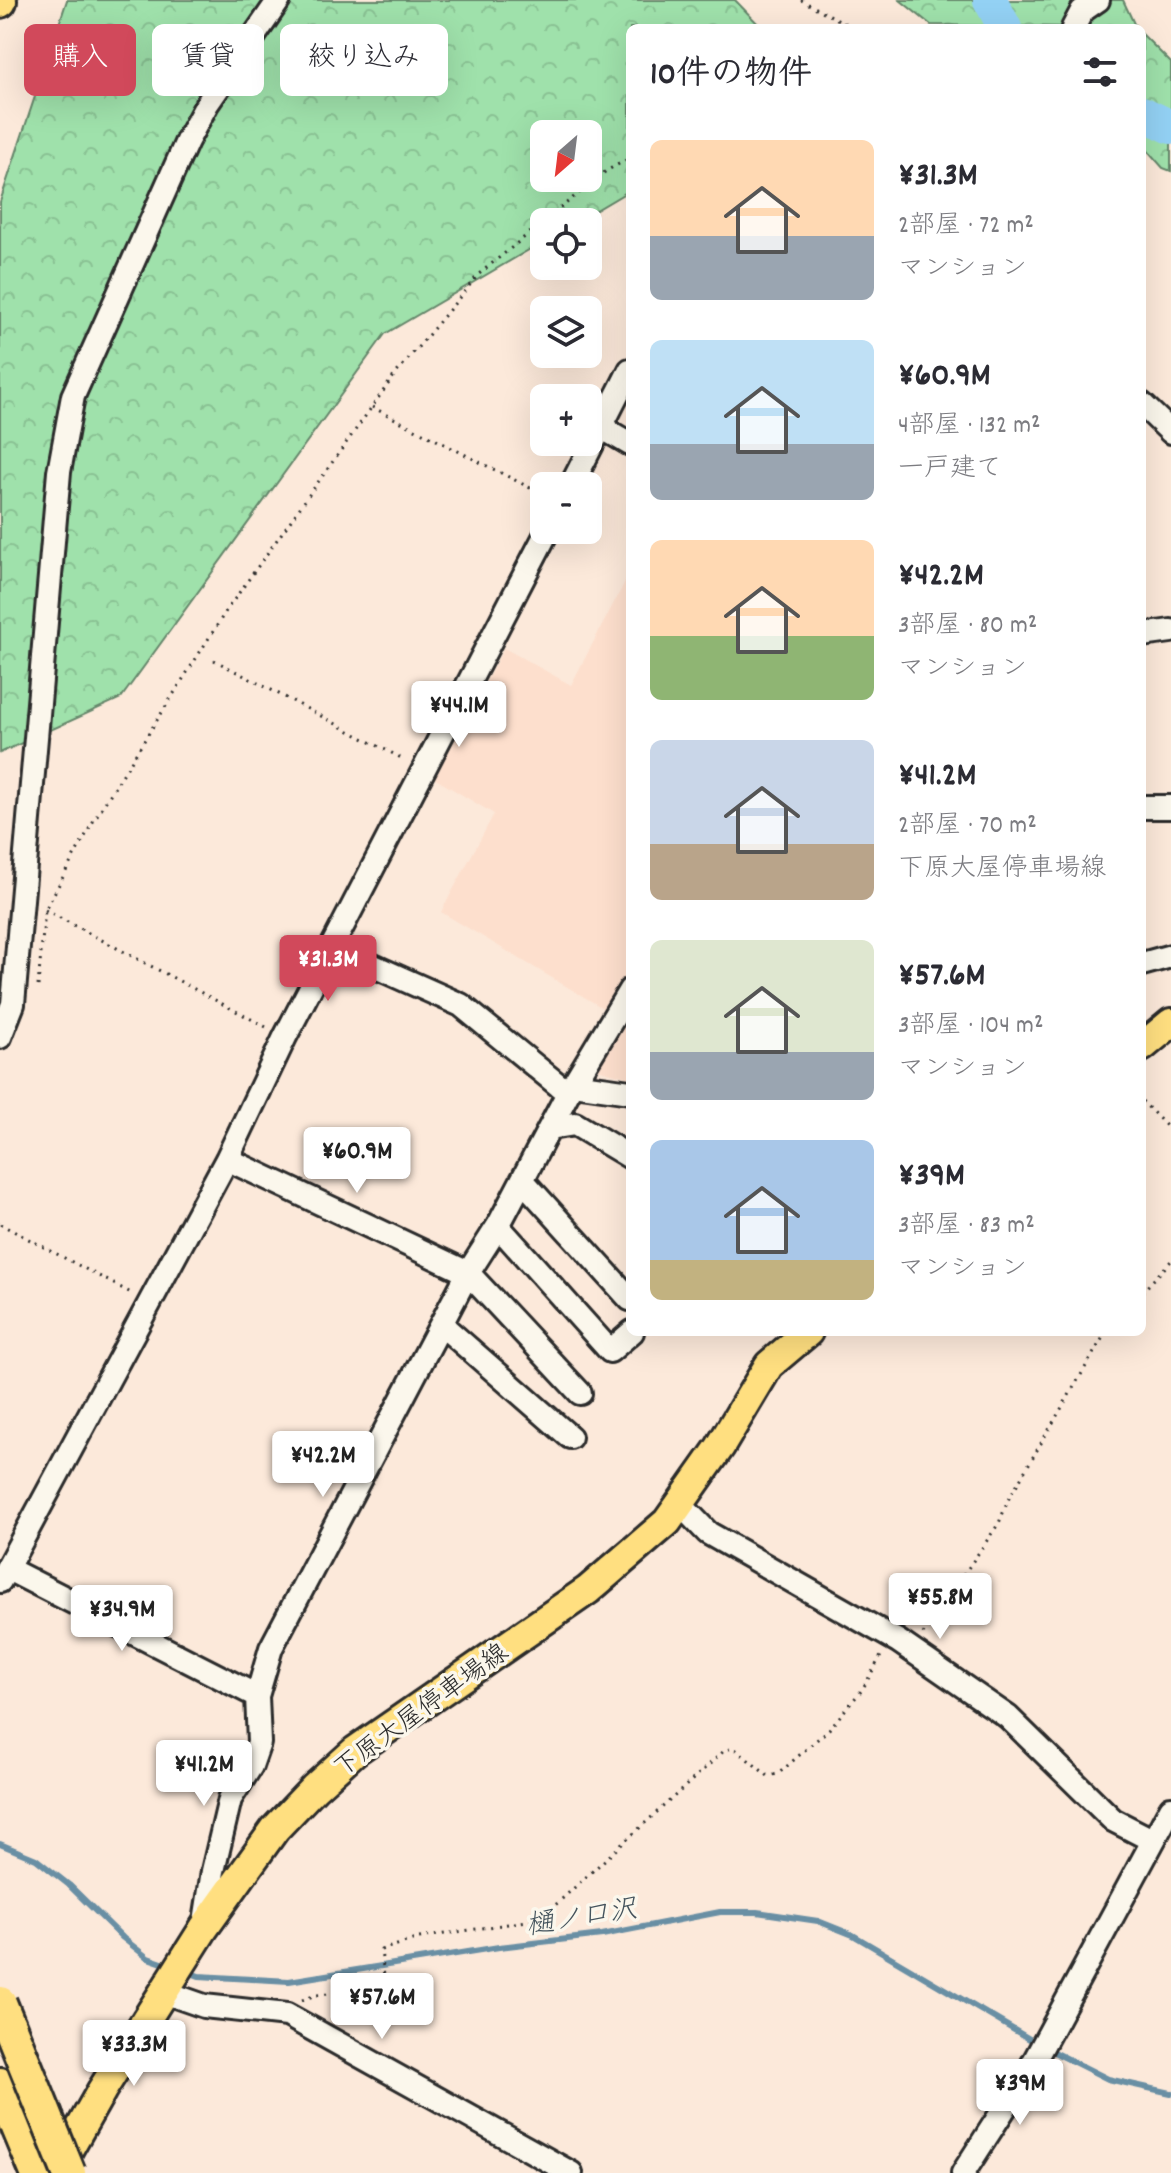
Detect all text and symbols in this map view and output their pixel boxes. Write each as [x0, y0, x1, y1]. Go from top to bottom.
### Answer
chip: 購入 [24, 24, 136, 96]
chip: 賃貸 [152, 24, 264, 96]
chip: 絞り込み [280, 24, 448, 96]
icon: filters [1078, 50, 1122, 94]
text: 10件の物件 [650, 52, 812, 101]
north arrow [530, 120, 602, 192]
map controls [530, 120, 602, 544]
text: ¥31.3M [898, 153, 978, 202]
icon: home [714, 172, 810, 268]
button: locate [530, 208, 602, 280]
text: 2部屋 · 72 m² [898, 208, 1034, 245]
text: マンション [898, 251, 1027, 288]
button: layers [530, 296, 602, 368]
text: ¥60.9M [898, 353, 991, 402]
icon: home [714, 372, 810, 468]
button: + [530, 384, 602, 456]
text: 4部屋 · 132 m² [898, 408, 1041, 445]
text: 一戸建て [898, 451, 1002, 488]
button: − [530, 472, 602, 544]
text: ¥42.2M [898, 553, 984, 602]
icon: home [714, 572, 810, 668]
text: 3部屋 · 80 m² [898, 608, 1037, 645]
text: マンション [898, 651, 1027, 688]
pin: ¥44.1M [394, 681, 524, 749]
text: ¥44.1M [429, 688, 489, 725]
text: ¥41.2M [898, 753, 976, 802]
icon: home [714, 772, 810, 868]
text: 2部屋 · 70 m² [898, 808, 1037, 845]
text: 下原大屋停車場線 [898, 851, 1106, 888]
pin: ¥31.3M [263, 935, 393, 1003]
text: ¥31.3M [298, 942, 358, 979]
text: ¥57.6M [898, 953, 985, 1002]
icon: home [714, 972, 810, 1068]
text: 3部屋 · 104 m² [898, 1008, 1043, 1045]
text: マンション [898, 1051, 1027, 1088]
pin: ¥60.9M [292, 1127, 422, 1195]
text: ¥60.9M [322, 1134, 392, 1171]
text: ¥39M [898, 1153, 965, 1202]
icon: home [714, 1172, 810, 1268]
text: 3部屋 · 83 m² [898, 1208, 1035, 1245]
text: マンション [898, 1251, 1027, 1288]
pin: ¥42.2M [258, 1431, 388, 1499]
text: ¥42.2M [290, 1438, 356, 1475]
pin: ¥55.8M [875, 1573, 1005, 1641]
text: ¥55.8M [907, 1580, 973, 1617]
pin: ¥34.9M [57, 1585, 187, 1653]
text: ¥34.9M [89, 1592, 155, 1629]
street label: 下原大屋停車場線 [327, 1636, 517, 1788]
pin: ¥41.2M [139, 1740, 269, 1808]
text: ¥41.2M [174, 1747, 234, 1784]
water label: 樋ノ口沢 [523, 1891, 641, 1948]
pin: ¥57.6M [317, 1973, 447, 2041]
text: ¥57.6M [349, 1980, 415, 2017]
pin: ¥33.3M [69, 2020, 199, 2088]
text: ¥33.3M [101, 2027, 167, 2064]
pin: ¥39M [973, 2059, 1067, 2127]
text: ¥39M [994, 2066, 1046, 2103]

